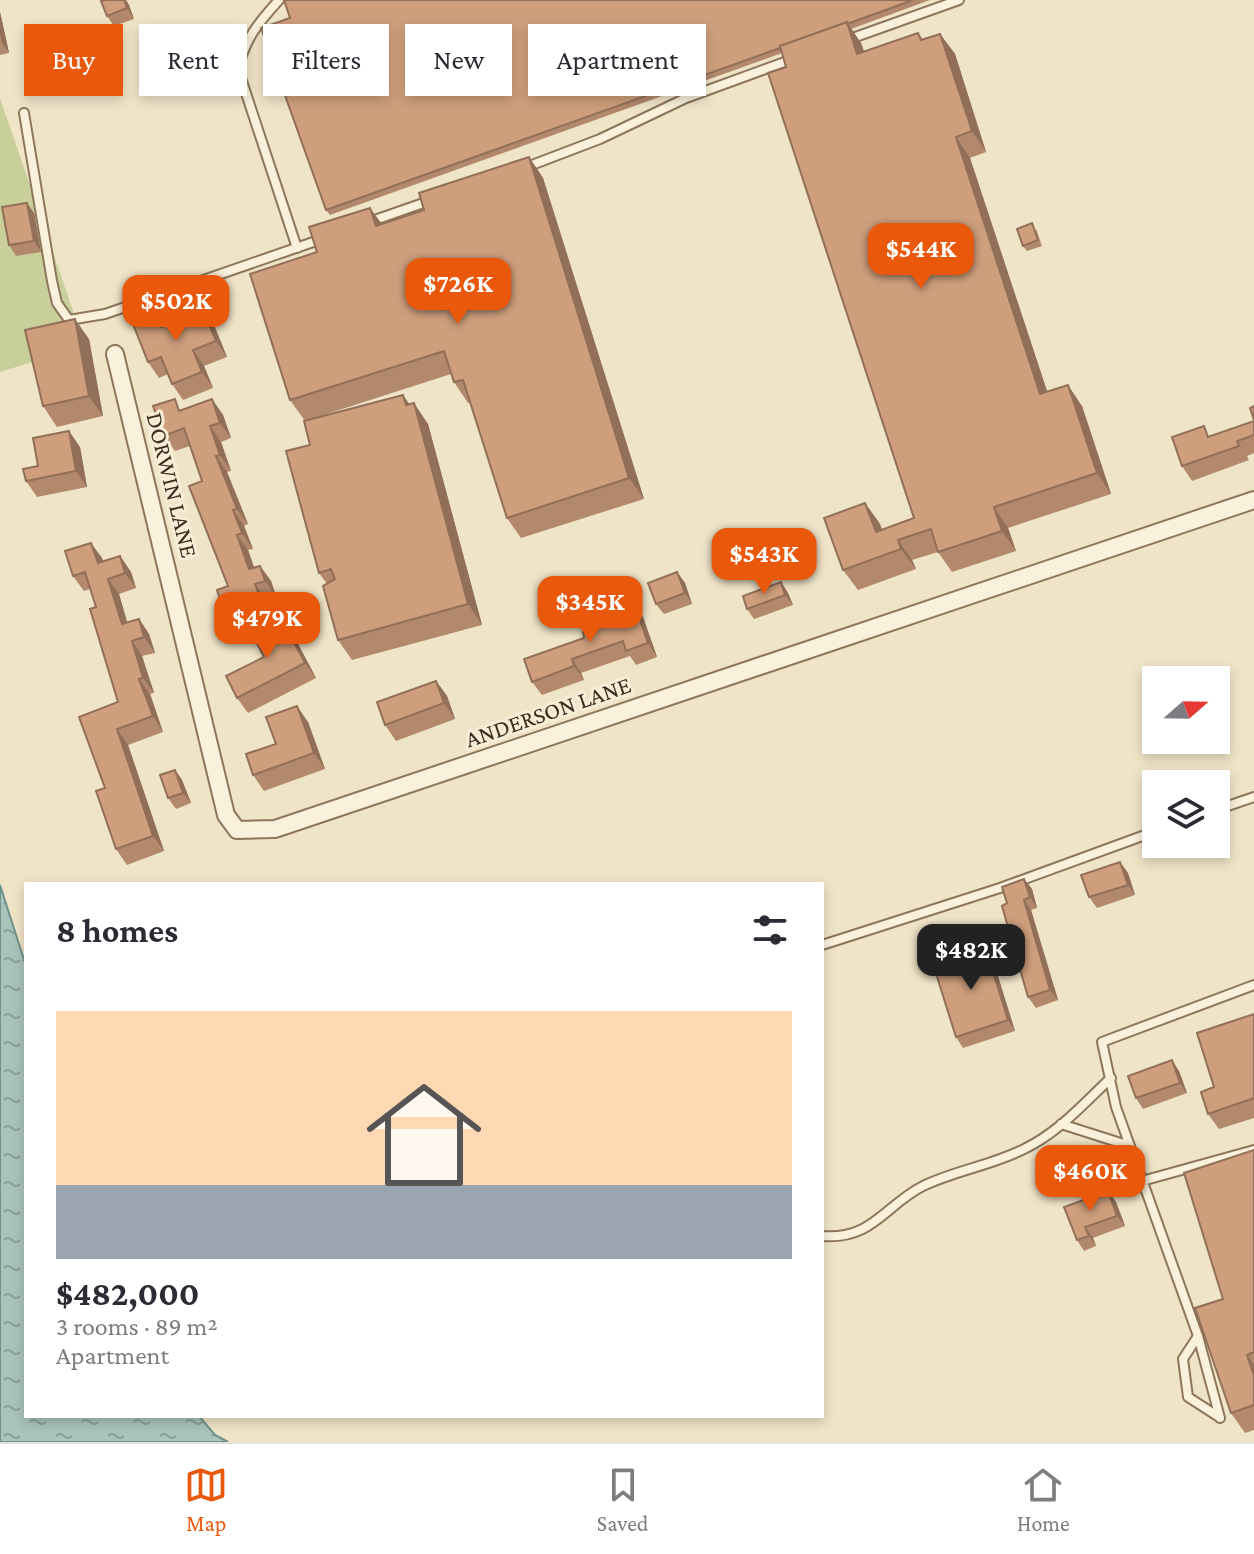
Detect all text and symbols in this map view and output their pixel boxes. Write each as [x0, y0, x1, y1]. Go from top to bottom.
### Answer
chip: Buy [24, 24, 123, 96]
chip: Rent [139, 24, 247, 96]
chip: Filters [263, 24, 389, 96]
chip: New [405, 24, 512, 96]
chip: Apartment [528, 24, 706, 96]
pin: $544K [865, 223, 977, 291]
text: $544K [886, 234, 956, 263]
pin: $726K [402, 258, 514, 326]
text: $726K [423, 269, 493, 298]
pin: $502K [120, 275, 232, 343]
text: $502K [140, 286, 212, 315]
street label: DORWIN LANE [141, 409, 204, 560]
pin: $543K [708, 528, 820, 596]
text: $543K [730, 539, 798, 568]
pin: $345K [534, 576, 646, 644]
text: $345K [556, 587, 624, 616]
pin: $479K [211, 592, 323, 660]
text: $479K [232, 603, 302, 632]
north arrow [1142, 666, 1230, 754]
map controls [1142, 666, 1230, 858]
street label: ANDERSON LANE [461, 671, 634, 753]
button: layers [1142, 770, 1230, 858]
icon: filters [748, 908, 792, 952]
text: 8 homes [56, 912, 178, 949]
pin: $482K [915, 924, 1027, 992]
text: $482K [935, 935, 1007, 964]
icon: home [352, 1063, 496, 1207]
pin: $460K [1034, 1145, 1146, 1213]
text: $460K [1053, 1156, 1127, 1185]
text: $482,000 [56, 1275, 200, 1312]
text: 3 rooms · 89 m² [56, 1312, 218, 1341]
text: Apartment [56, 1341, 169, 1370]
tab: Map [184, 1463, 228, 1536]
tab: Saved [597, 1463, 648, 1536]
tab: Home [1017, 1463, 1070, 1536]

